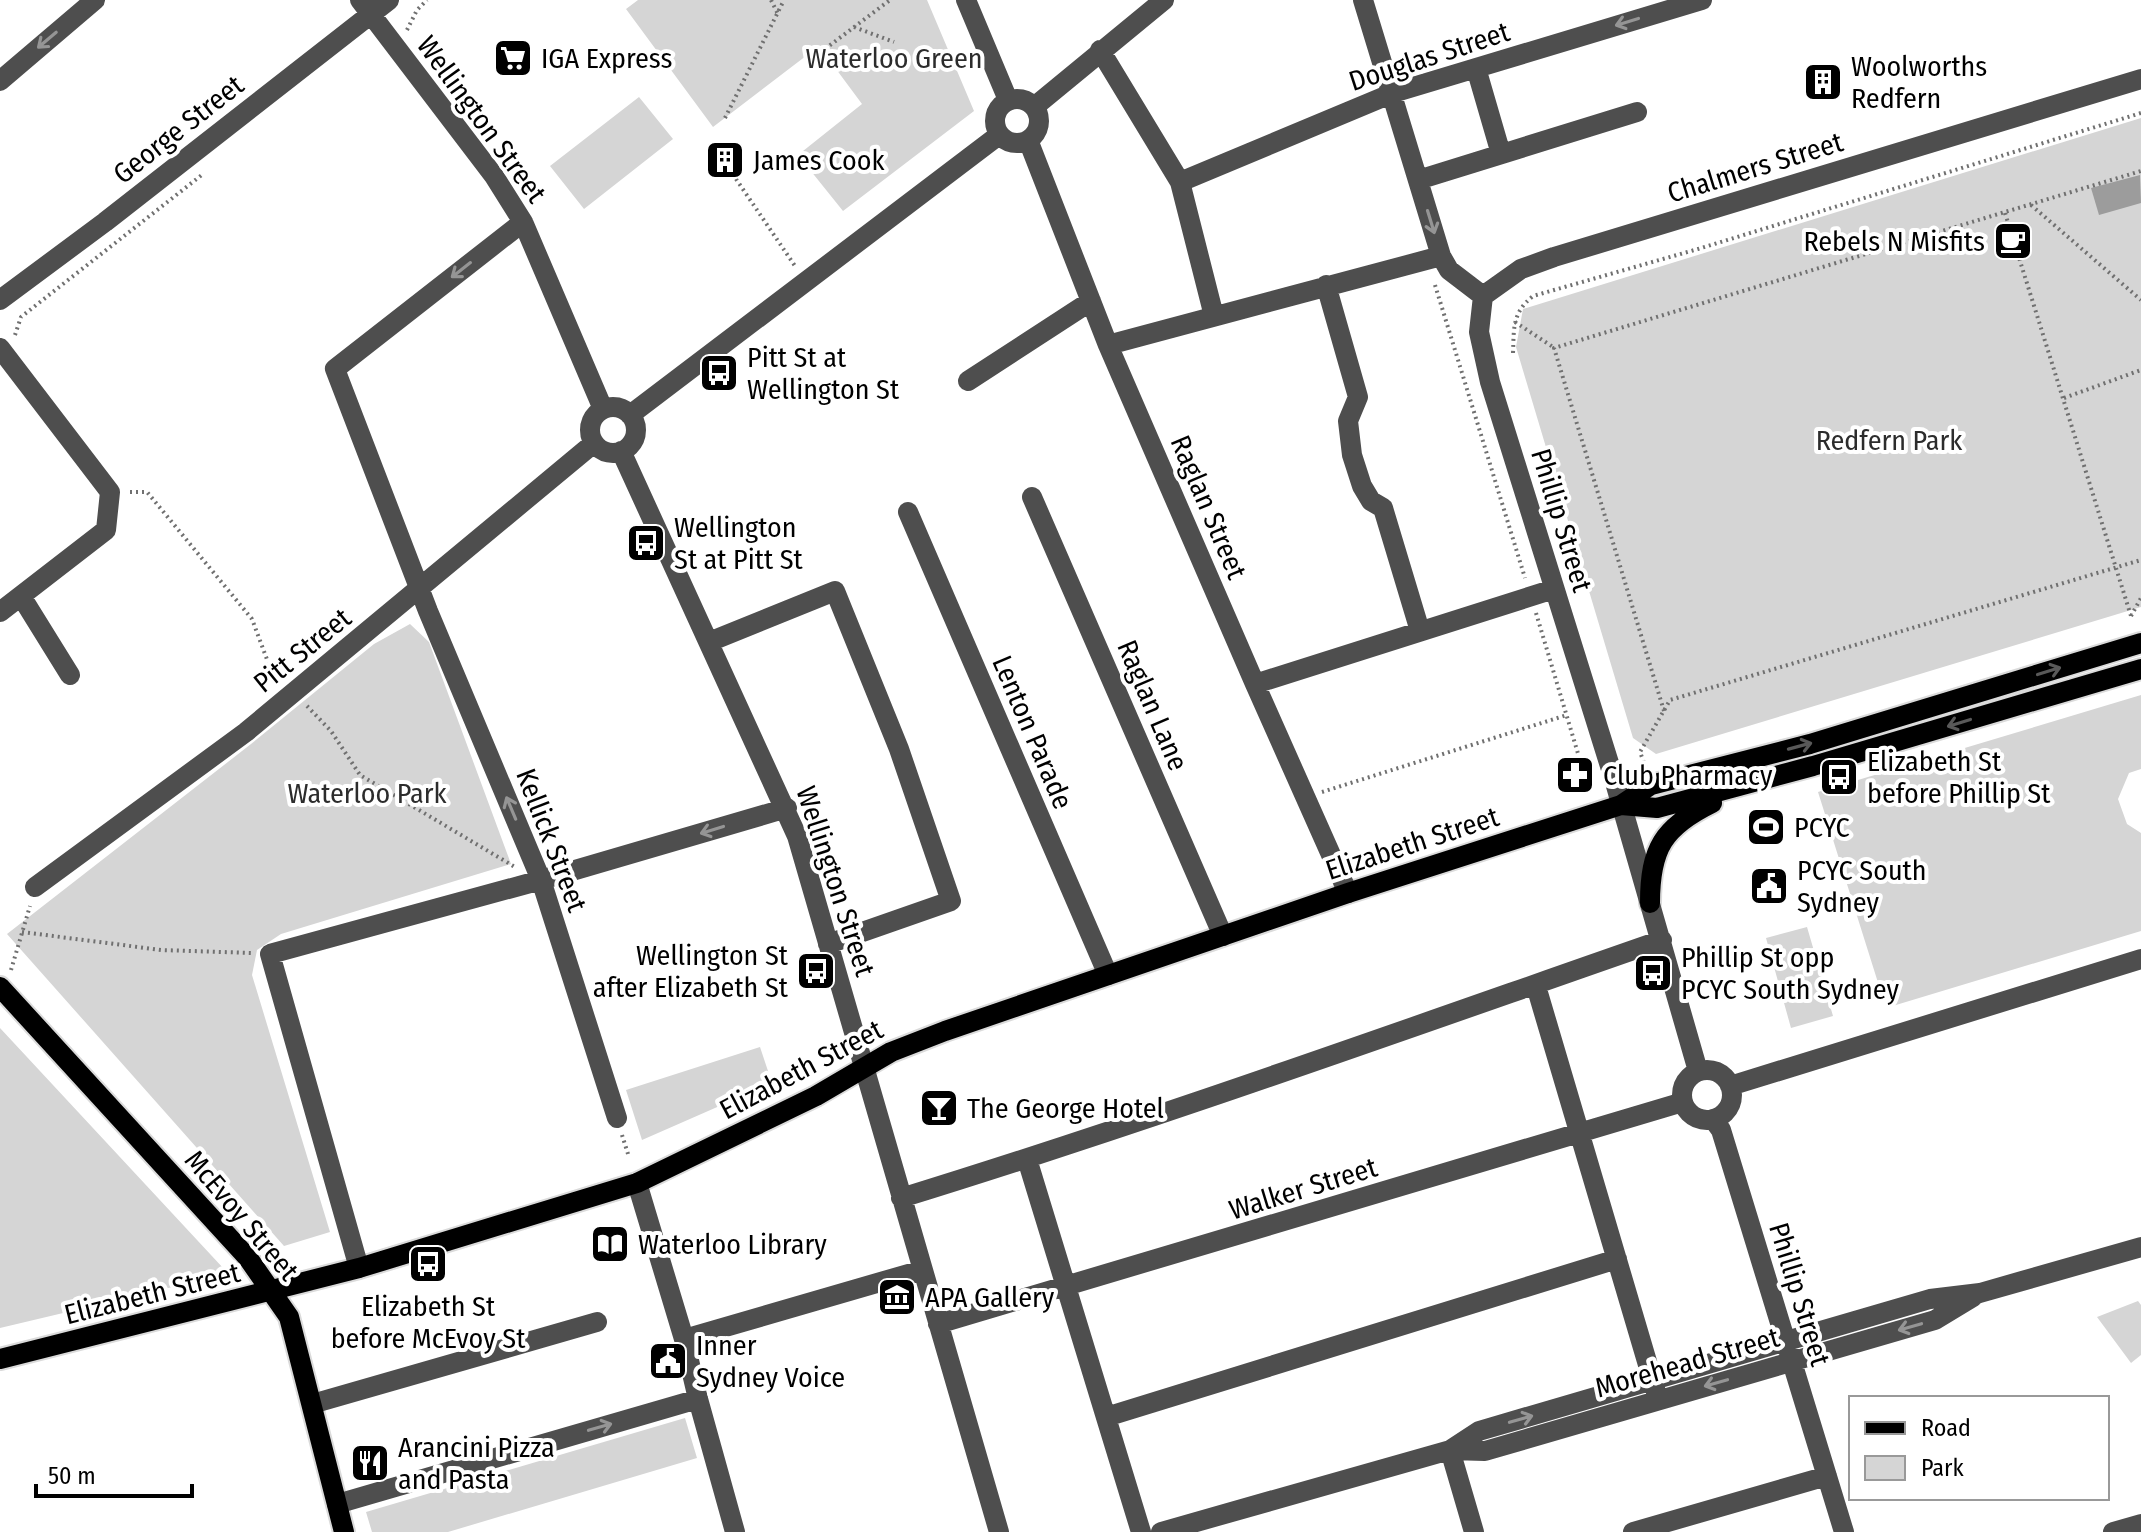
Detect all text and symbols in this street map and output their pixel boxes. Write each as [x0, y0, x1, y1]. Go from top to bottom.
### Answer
street label: Douglas Street [1345, 15, 1514, 98]
one-way arrow [1615, 16, 1640, 31]
street label: Wellington Street [410, 30, 554, 210]
one-way arrow [38, 31, 58, 49]
supermarket icon: IGA Express [492, 37, 534, 79]
place label: IGA Express [541, 42, 672, 75]
park label: Waterloo Green [806, 42, 982, 75]
place label: Woolworths Redfern [1851, 50, 1987, 115]
building icon: Woolworths Redfern [1802, 61, 1844, 103]
street label: George Street [107, 68, 251, 190]
street label: Chalmers Street [1663, 125, 1848, 210]
building icon: James Cook [704, 139, 746, 181]
place label: James Cook [753, 144, 885, 177]
one-way arrow [1424, 208, 1439, 234]
cafe icon: Rebels N Misfits [1992, 220, 2034, 262]
place label: Rebels N Misfits [1803, 225, 1985, 258]
one-way arrow [451, 261, 472, 278]
place label: Pitt St at Wellington St [747, 341, 900, 406]
bus stop icon: Pitt St at Wellington St [698, 352, 740, 394]
park label: Redfern Park [1816, 424, 1963, 457]
street label: Raglan Street [1164, 430, 1254, 585]
street label: Phillip Street [1524, 445, 1599, 597]
place label: Wellington St at Pitt St [674, 511, 804, 576]
bus stop icon: Wellington St at Pitt St [625, 522, 667, 564]
street label: Pitt Street [247, 601, 358, 700]
street label: Raglan Lane [1110, 635, 1195, 775]
street label: Lenton Parade [985, 650, 1080, 814]
one-way arrow [2036, 663, 2062, 678]
one-way arrow [1946, 716, 1972, 731]
one-way arrow [1787, 738, 1813, 753]
place label: Elizabeth St before Phillip St [1867, 745, 2051, 810]
pharmacy icon: Club Pharmacy [1554, 754, 1596, 796]
bus stop icon: Elizabeth St before Phillip St [1818, 756, 1860, 798]
place label: Club Pharmacy [1603, 759, 1773, 792]
street label: Kellick Street [509, 764, 594, 917]
park label: Waterloo Park [287, 777, 448, 810]
street label: Wellington Street [789, 782, 882, 981]
one-way arrow [503, 796, 518, 821]
street label: Elizabeth Street [1322, 800, 1504, 887]
sports icon: PCYC [1745, 806, 1787, 848]
place label: PCYC [1794, 811, 1850, 844]
one-way arrow [699, 823, 725, 838]
place label: PCYC South Sydney [1797, 854, 1926, 919]
public building icon: PCYC South Sydney [1748, 865, 1790, 907]
place label: Wellington St after Elizabeth St [593, 939, 789, 1004]
place label: Phillip St opp PCYC South Sydney [1681, 941, 1899, 1006]
bus stop icon: Wellington St after Elizabeth St [795, 950, 837, 992]
bus stop icon: Phillip St opp PCYC South Sydney [1632, 952, 1674, 994]
street label: Elizabeth Street [714, 1012, 889, 1126]
bar icon: The George Hotel [918, 1087, 960, 1129]
place label: The George Hotel [967, 1092, 1164, 1125]
street label: McEvoy Street [178, 1144, 306, 1288]
street label: Walker Street [1225, 1150, 1382, 1227]
street label: Phillip Street [1762, 1219, 1837, 1371]
library icon: Waterloo Library [589, 1223, 631, 1265]
place label: Waterloo Library [638, 1228, 827, 1261]
bus stop icon: Elizabeth St before McEvoy St [407, 1243, 449, 1285]
street label: Elizabeth Street [61, 1256, 244, 1331]
museum icon: APA Gallery [876, 1276, 918, 1318]
place label: APA Gallery [925, 1281, 1055, 1314]
place label: Elizabeth St before McEvoy St [331, 1290, 526, 1355]
street label: Morehead Street [1591, 1320, 1784, 1405]
one-way arrow [1898, 1320, 1924, 1335]
place label: Inner Sydney Voice [696, 1329, 845, 1394]
public building icon: Inner Sydney Voice [647, 1340, 689, 1382]
one-way arrow [1704, 1376, 1730, 1391]
legend [1849, 1396, 2109, 1500]
one-way arrow [1507, 1411, 1533, 1426]
text: Road [1921, 1414, 1971, 1442]
one-way arrow [586, 1419, 612, 1434]
place label: Arancini Pizza and Pasta [398, 1431, 555, 1496]
restaurant icon: Arancini Pizza and Pasta [349, 1442, 391, 1484]
scale bar [36, 1448, 192, 1498]
text: Park [1921, 1454, 1964, 1482]
text: 50 m [48, 1462, 96, 1490]

